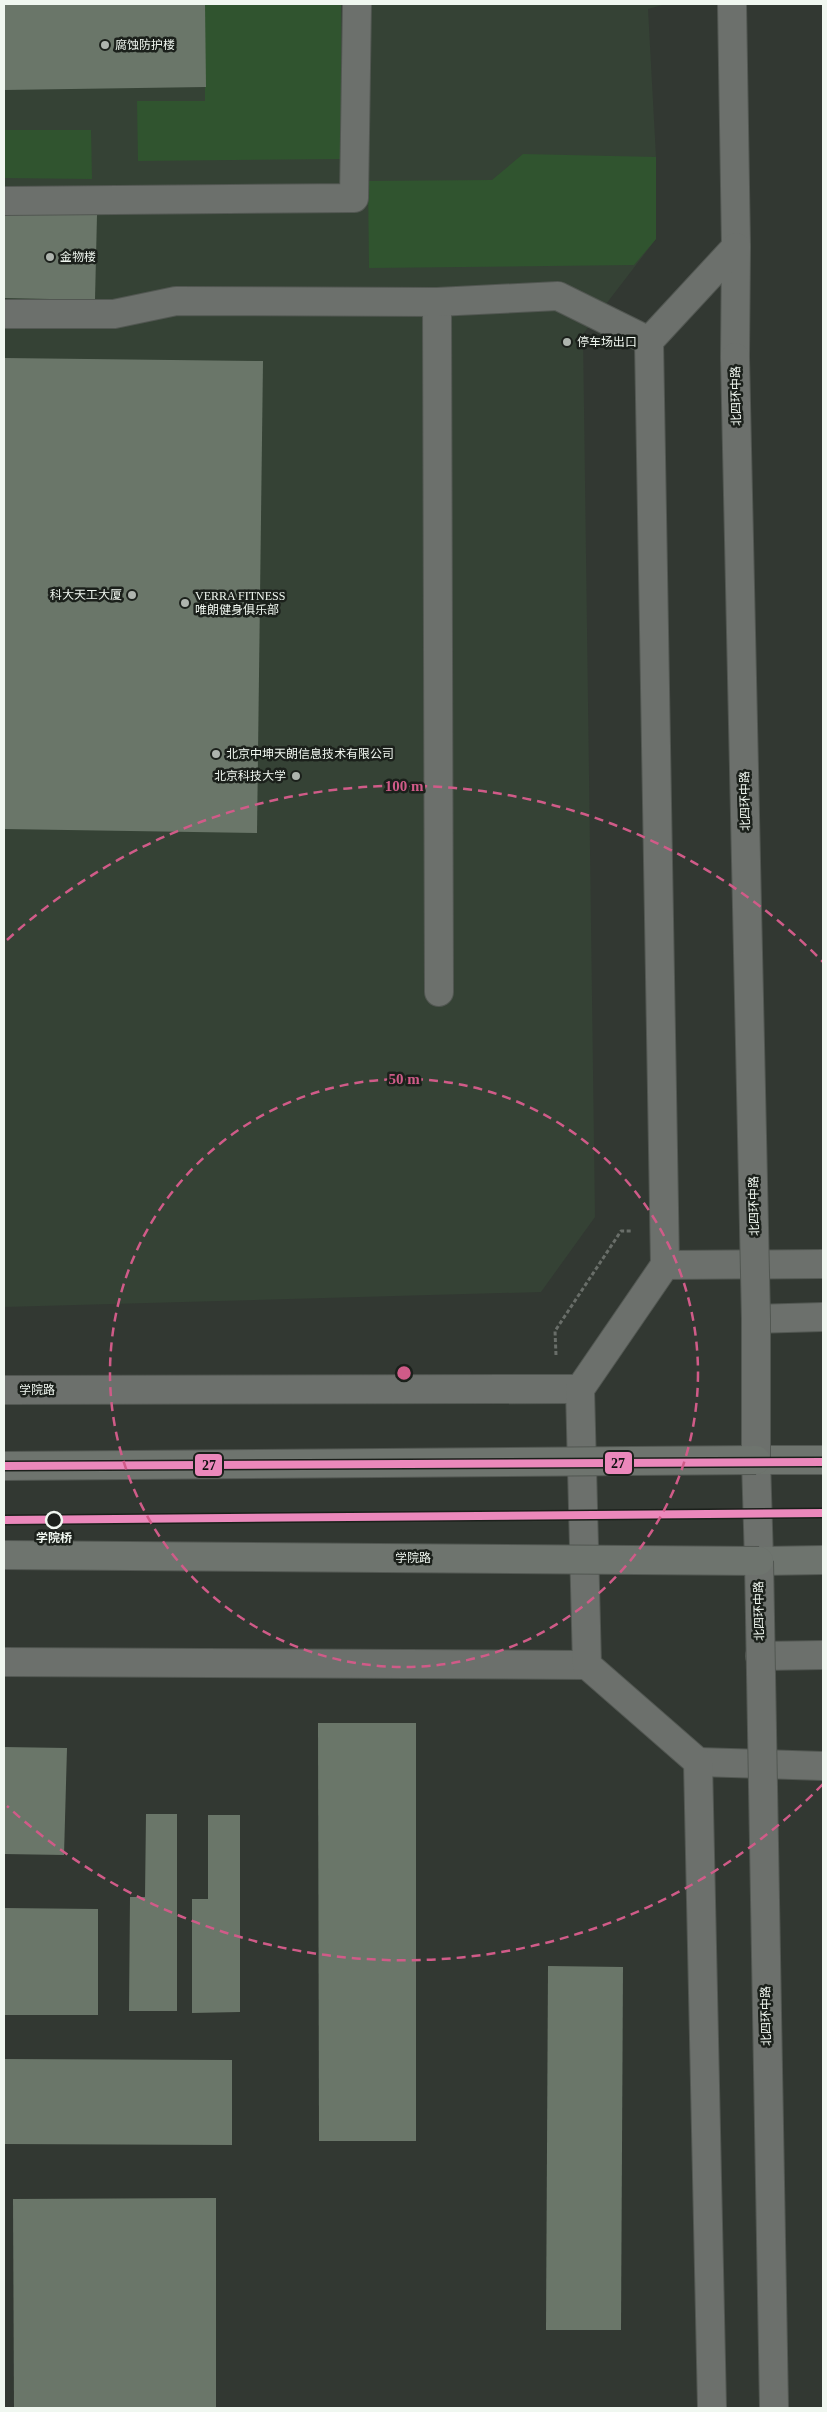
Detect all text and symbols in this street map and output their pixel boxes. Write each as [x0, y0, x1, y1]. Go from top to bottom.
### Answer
place label: 腐蚀防护楼 [115, 38, 175, 52]
marker: 腐蚀防护楼 [99, 39, 111, 51]
place label: 金物楼 [60, 250, 96, 264]
marker: 金物楼 [44, 251, 56, 263]
place label: 停车场出口 [577, 335, 637, 349]
marker: 停车场出口 [561, 336, 573, 348]
street label: 北四环中路 [728, 366, 744, 426]
place label: 科大天工大厦 [50, 588, 122, 602]
marker: 科大天工大厦 [126, 589, 138, 601]
place label: VERRA FITNESS 唯朗健身俱乐部 [195, 589, 285, 617]
marker: VERRA FITNESS 唯朗健身俱乐部 [179, 597, 191, 609]
place label: 北京中坤天朗信息技术有限公司 [226, 747, 394, 761]
marker: 北京中坤天朗信息技术有限公司 [210, 748, 222, 760]
place label: 北京科技大学 [214, 769, 286, 783]
marker: 北京科技大学 [290, 770, 302, 782]
street label: 北四环中路 [737, 771, 753, 831]
text: 100 m [385, 778, 424, 794]
text: 50 m [388, 1071, 420, 1087]
street label: 北四环中路 [746, 1176, 762, 1236]
centre of rings [395, 1364, 413, 1382]
street label: 学院路 [19, 1383, 55, 1397]
line badge: 27 [604, 1451, 633, 1475]
line badge: 27 [194, 1453, 223, 1477]
text: 27 [611, 1456, 625, 1471]
text: 27 [202, 1458, 216, 1473]
marker: 学院桥 [45, 1511, 63, 1529]
place label: 学院桥 [36, 1531, 72, 1545]
street label: 学院路 [395, 1551, 431, 1565]
street label: 北四环中路 [751, 1581, 767, 1641]
street label: 北四环中路 [758, 1986, 774, 2046]

